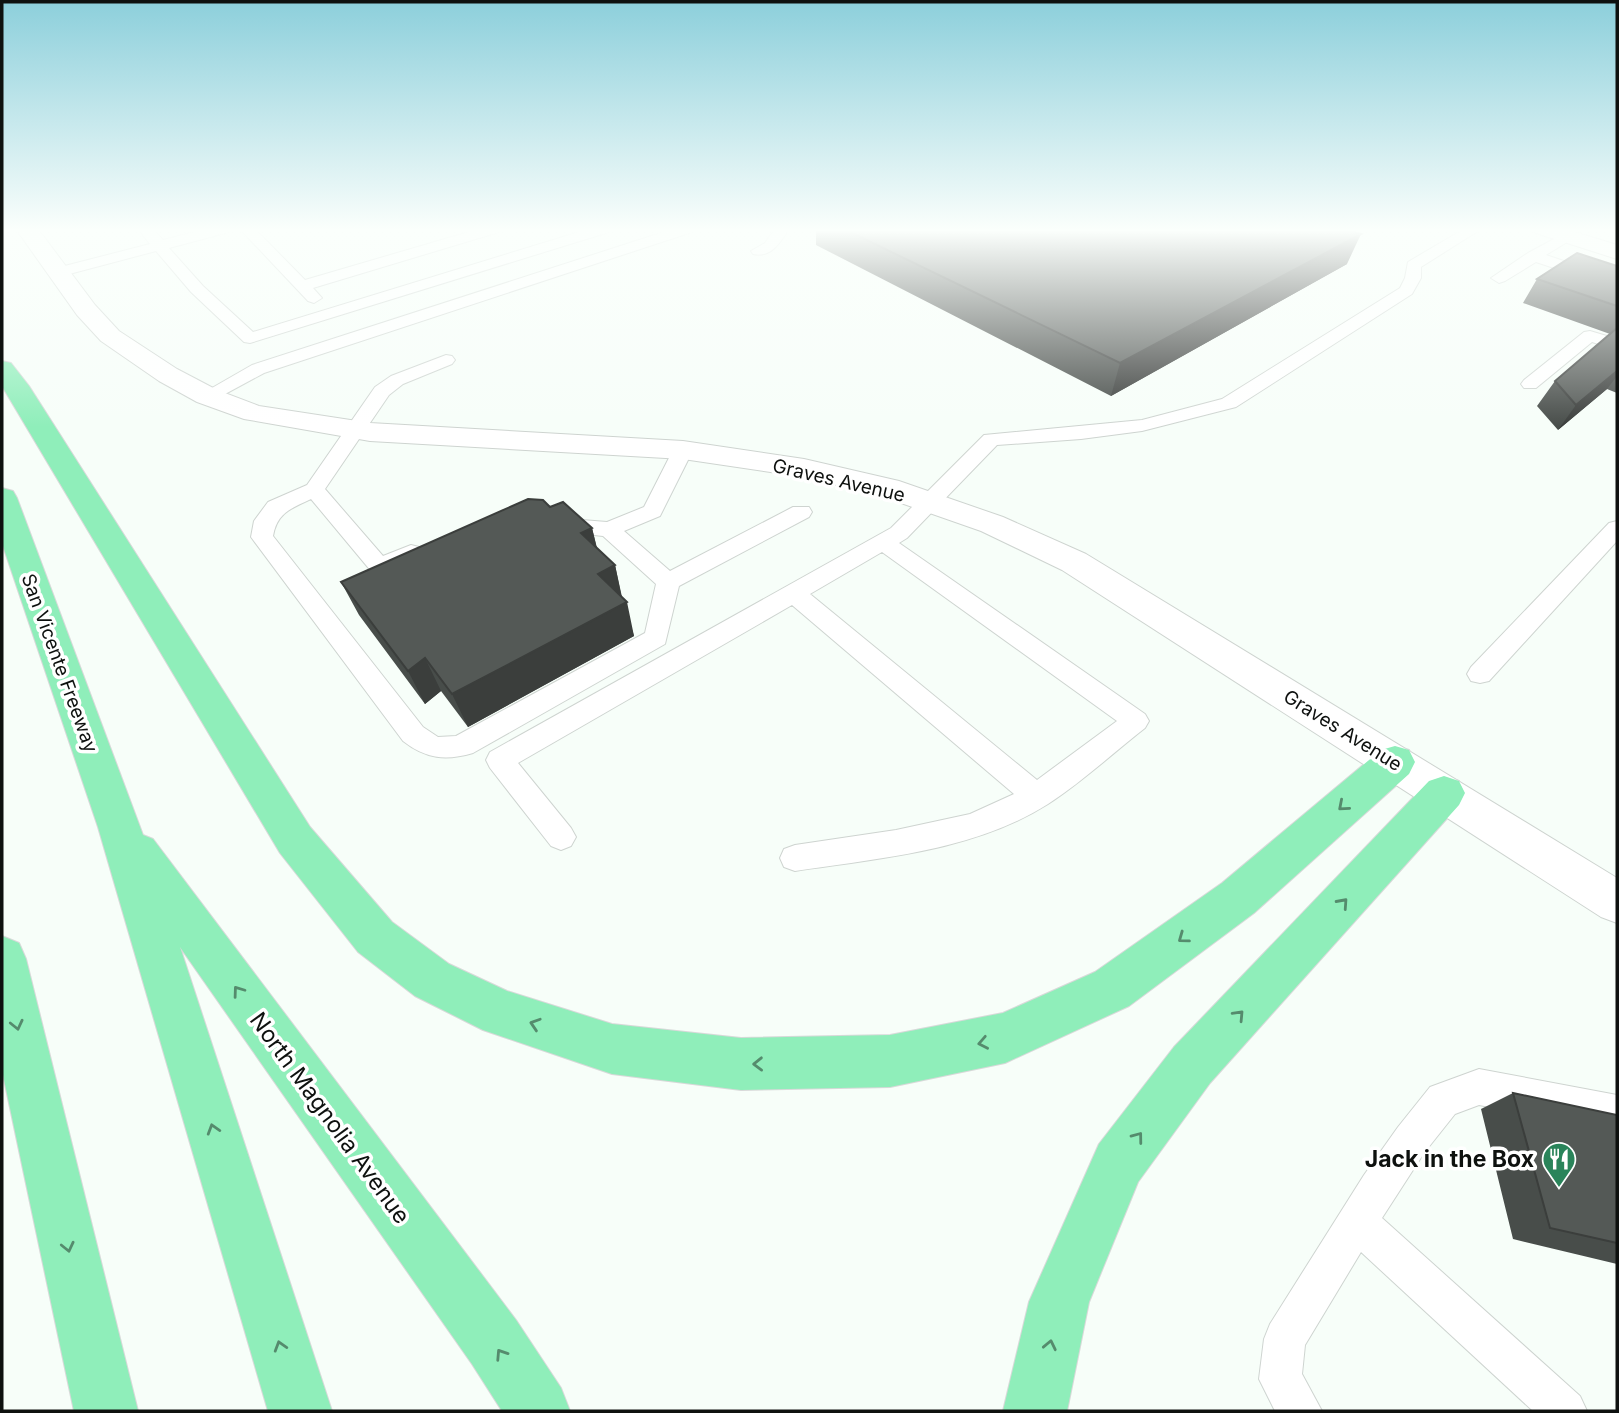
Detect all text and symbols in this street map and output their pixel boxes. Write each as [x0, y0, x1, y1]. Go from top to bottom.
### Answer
street label: Graves Avenue [770, 454, 907, 507]
street label: San Vicente Freeway [16, 571, 103, 756]
street label: Graves Avenue [1279, 685, 1406, 776]
one-way arrow [1339, 798, 1352, 810]
one-way arrow [1335, 898, 1347, 911]
one-way arrow [1178, 930, 1191, 942]
one-way arrow [234, 986, 246, 999]
street label: North Magnolia Avenue [244, 1007, 416, 1229]
one-way arrow [1230, 1010, 1243, 1023]
one-way arrow [529, 1018, 542, 1032]
one-way arrow [9, 1019, 23, 1031]
one-way arrow [977, 1034, 989, 1049]
one-way arrow [752, 1056, 762, 1072]
one-way arrow [206, 1123, 221, 1135]
one-way arrow [1129, 1132, 1142, 1144]
restaurant icon: Jack in the Box [1540, 1140, 1578, 1189]
place label: Jack in the Box [1365, 1145, 1534, 1173]
one-way arrow [60, 1241, 75, 1253]
one-way arrow [1041, 1339, 1056, 1351]
one-way arrow [273, 1340, 288, 1352]
one-way arrow [496, 1348, 509, 1361]

